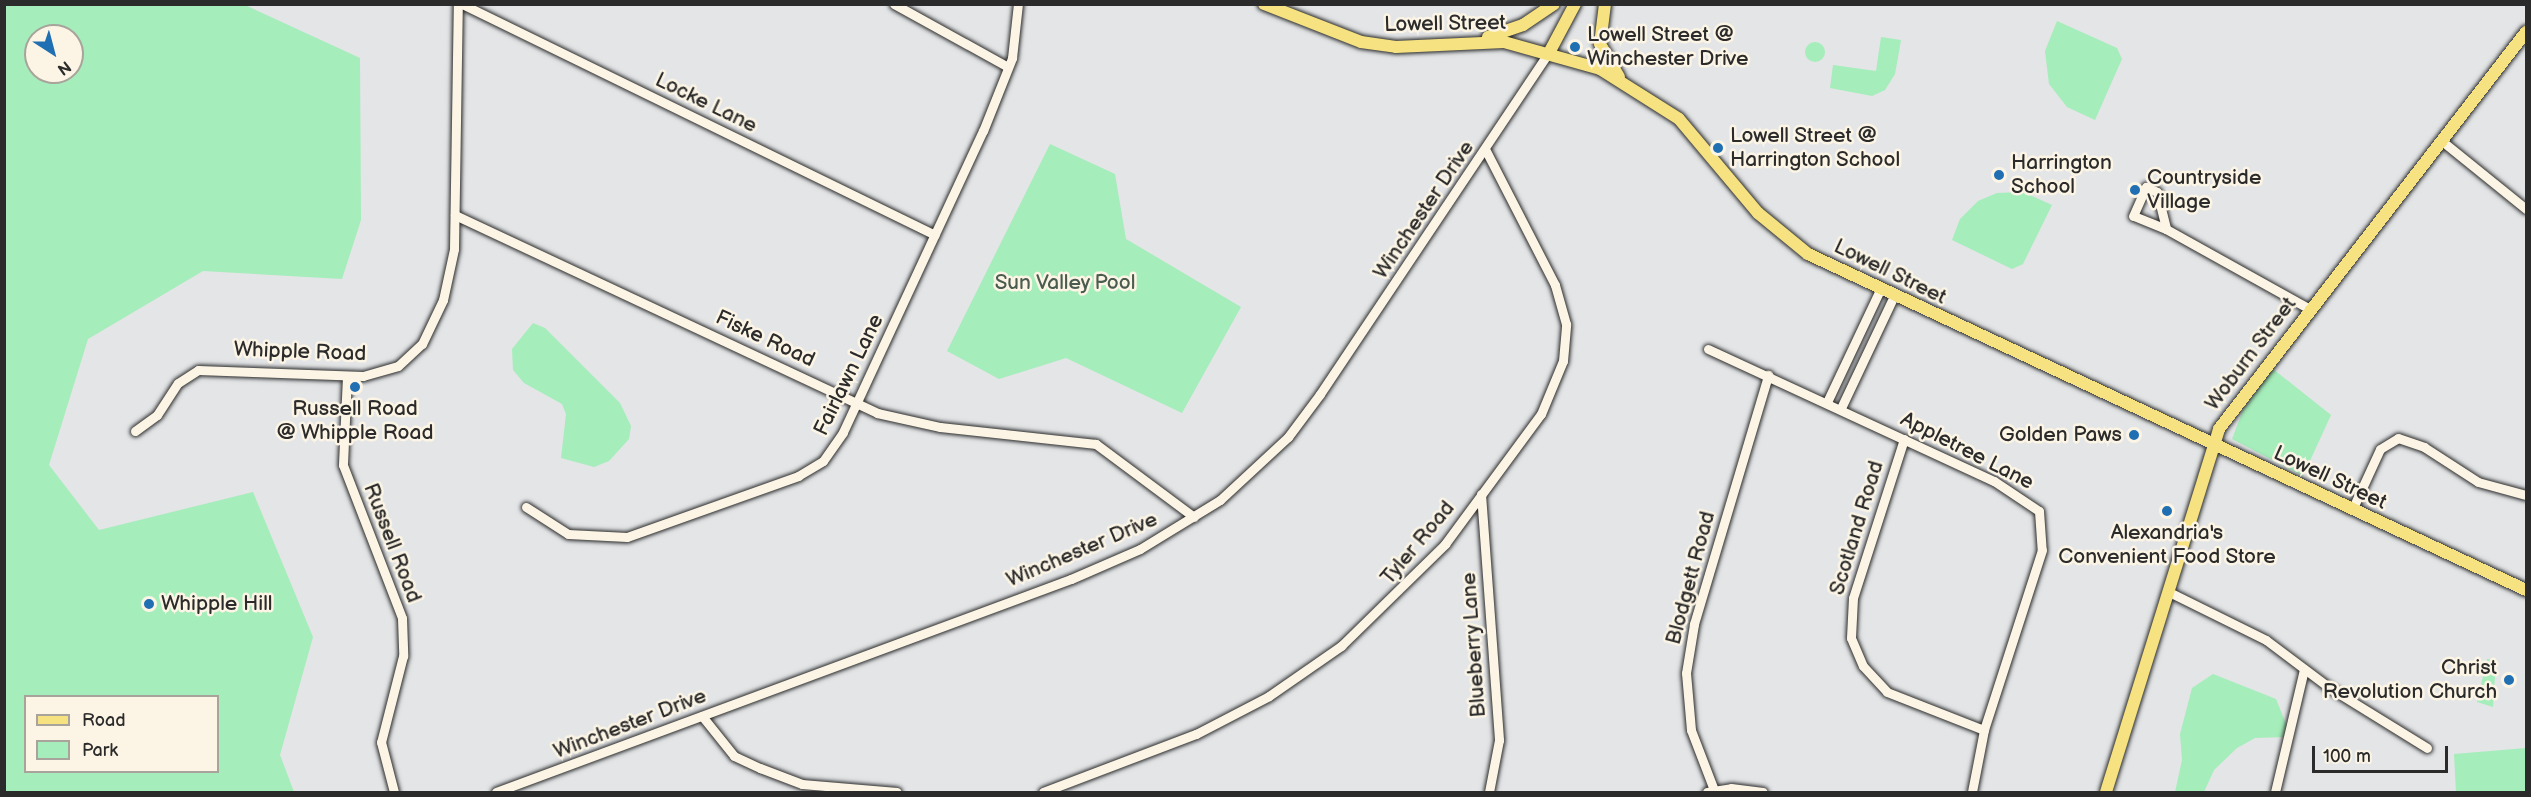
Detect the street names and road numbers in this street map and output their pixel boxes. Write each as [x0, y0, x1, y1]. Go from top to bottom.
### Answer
street label: Lowell Street [1384, 10, 1506, 38]
street label: Locke Lane [651, 68, 761, 138]
street label: Winchester Drive [1368, 136, 1480, 284]
street label: Lowell Street [1829, 234, 1951, 310]
street label: Woburn Street [2200, 292, 2302, 416]
street label: Fiske Road [711, 305, 819, 373]
street label: Fairlawn Lane [809, 310, 889, 440]
street label: Whipple Road [233, 337, 367, 367]
street label: Appletree Lane [1896, 407, 2038, 495]
street label: Lowell Street [2269, 441, 2391, 515]
street label: Scotland Road [1825, 458, 1889, 598]
street label: Russell Road [358, 480, 426, 606]
street label: Tyler Road [1376, 496, 1460, 590]
street label: Winchester Drive [1003, 507, 1161, 593]
street label: Blodgett Road [1661, 509, 1721, 647]
street label: Blueberry Lane [1456, 571, 1492, 719]
street label: Winchester Drive [550, 683, 710, 765]

